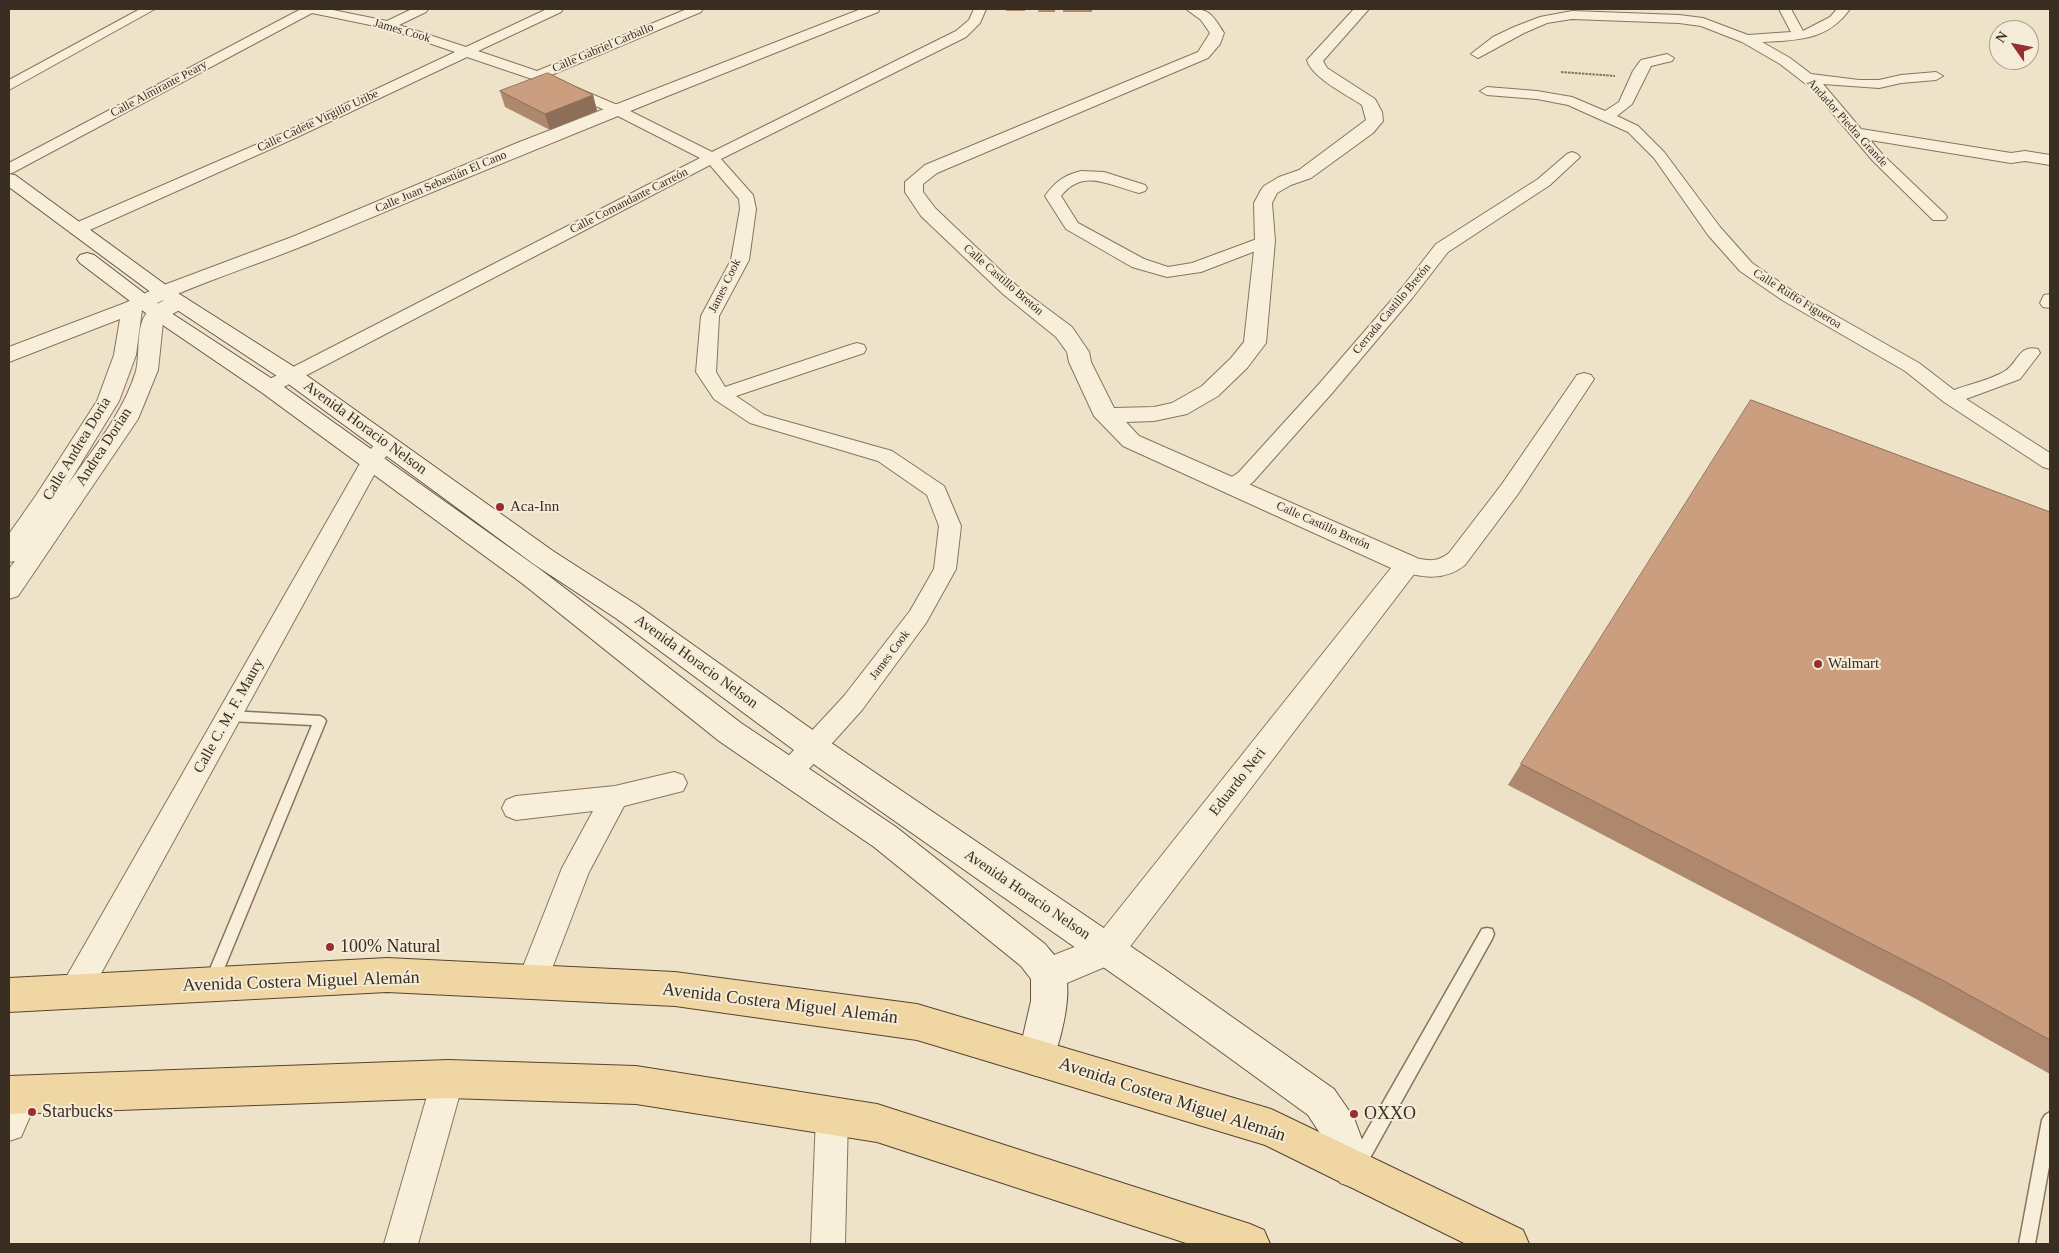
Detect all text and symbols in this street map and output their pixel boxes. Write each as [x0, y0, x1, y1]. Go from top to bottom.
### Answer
street label: James Cook [372, 16, 432, 46]
street label: Calle Gabriel Carballo [550, 20, 656, 76]
north arrow [1989, 20, 2039, 70]
text: N [1993, 29, 2011, 45]
street label: Calle Almirante Peary [108, 57, 210, 121]
street label: Andador Piedra Grande [1804, 76, 1890, 170]
street label: Calle Cadete Virgilio Uribe [255, 87, 381, 155]
street label: Calle Juan Sebastián El Cano [373, 148, 509, 216]
street label: Calle Comandante Carreón [568, 165, 690, 237]
street label: Calle Castillo Bretón [960, 241, 1046, 319]
street label: James Cook [706, 257, 744, 315]
street label: Cerrada Castillo Bretón [1350, 261, 1434, 357]
street label: Calle Ruffo Figueroa [1750, 266, 1844, 332]
street label: Avenida Horacio Nelson [300, 377, 430, 479]
street label: Calle Andrea Doria [39, 394, 115, 504]
street label: Andrea Dorian [72, 405, 136, 489]
place label: Aca-Inn [510, 498, 559, 516]
street label: Calle Castillo Bretón [1274, 499, 1372, 553]
marker: Aca-Inn [494, 501, 506, 513]
street label: Avenida Horacio Nelson [631, 611, 761, 713]
street label: James Cook [867, 627, 913, 683]
street label: Calle C. M. F. Maury [190, 655, 268, 777]
place label: Walmart [1828, 655, 1879, 673]
marker: Walmart [1812, 658, 1824, 670]
street label: Eduardo Neri [1206, 744, 1270, 820]
street label: Avenida Horacio Nelson [961, 846, 1093, 944]
place label: 100% Natural [340, 936, 440, 958]
marker: 100% Natural [324, 941, 336, 953]
street label: Avenida Costera Miguel Alemán [182, 967, 420, 997]
street label: Avenida Costera Miguel Alemán [661, 979, 899, 1029]
street label: Avenida Costera Miguel Alemán [1056, 1053, 1288, 1147]
place label: Starbucks [42, 1101, 113, 1123]
place label: OXXO [1364, 1103, 1416, 1125]
marker: Starbucks [26, 1106, 38, 1118]
marker: OXXO [1348, 1108, 1360, 1120]

